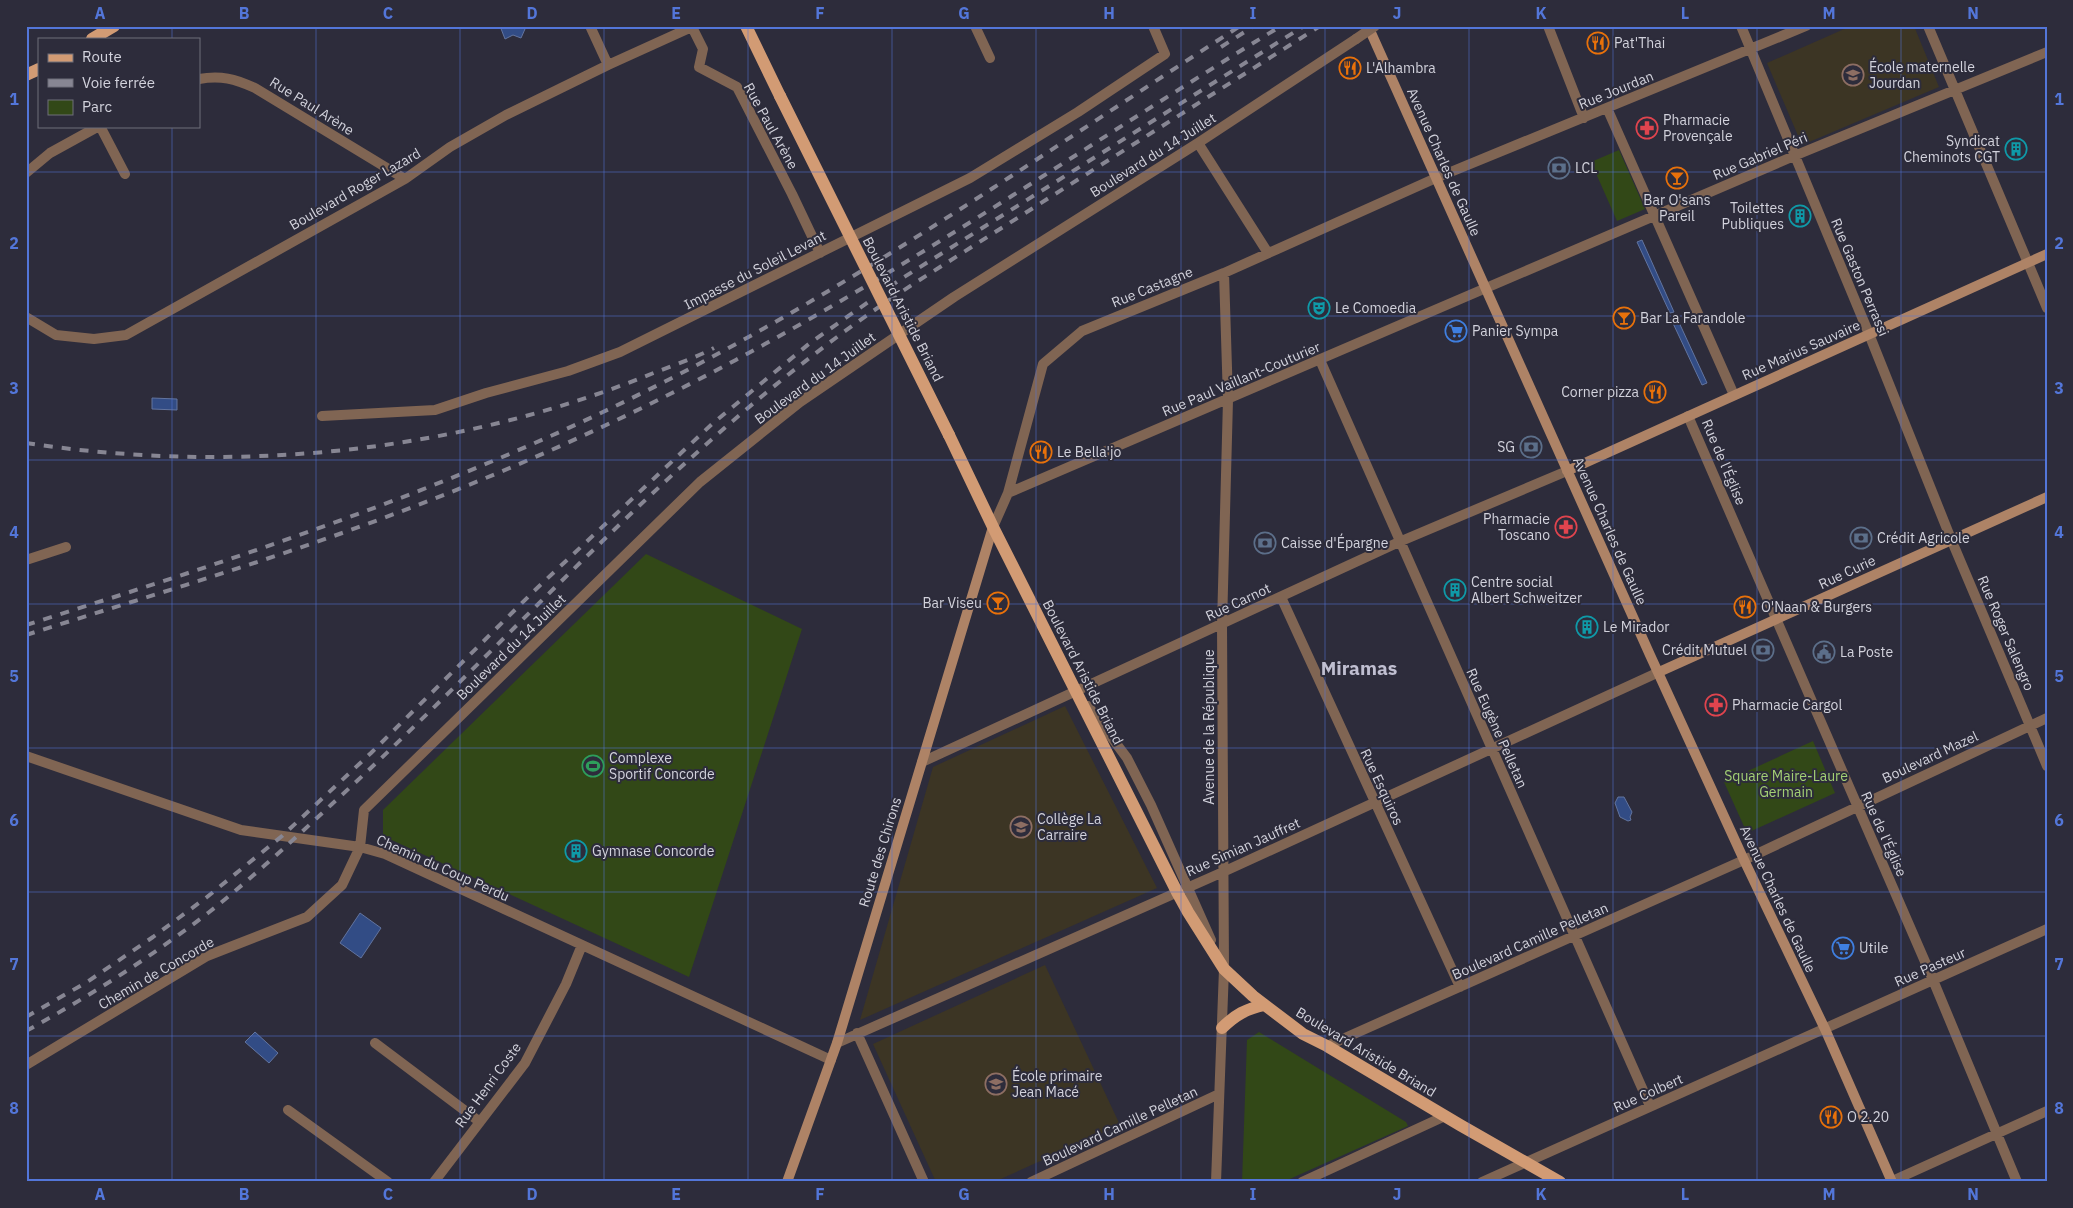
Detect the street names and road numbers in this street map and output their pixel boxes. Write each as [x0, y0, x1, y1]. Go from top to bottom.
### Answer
street label: Rue Jourdan [1576, 67, 1656, 113]
street label: Rue Paul Arène [266, 73, 358, 139]
street label: Rue Paul Arène [740, 80, 802, 173]
street label: Avenue Charles de Gaulle [1403, 85, 1485, 239]
street label: Boulevard du 14 Juillet [1087, 109, 1219, 201]
street label: Rue Gabriel Péri [1710, 128, 1810, 184]
street label: Boulevard Roger Lazard [286, 144, 424, 234]
street label: Rue Gaston Perrassi [1827, 215, 1893, 339]
street label: Impasse du Soleil Levant [681, 226, 829, 314]
street label: Boulevard Aristide Briand [859, 234, 947, 384]
street label: Rue Castagne [1109, 262, 1196, 311]
street label: Rue Marius Sauvaire [1739, 316, 1863, 384]
street label: Boulevard du 14 Juillet [751, 328, 879, 428]
street label: Rue Paul Vaillant-Couturier [1159, 337, 1323, 421]
street label: Rue de l'Église [1698, 416, 1751, 508]
street label: Avenue Charles de Gaulle [1569, 454, 1651, 608]
street label: Rue Curie [1816, 551, 1879, 593]
street label: Rue Roger Salengro [1974, 573, 2038, 693]
street label: Rue Carnot [1203, 579, 1274, 625]
street label: Boulevard du 14 Juillet [453, 590, 570, 704]
street label: Boulevard Aristide Briand [1039, 597, 1127, 747]
street label: Avenue de la République [1200, 649, 1218, 805]
street label: Rue Eugène Pelletan [1462, 665, 1532, 791]
street label: Boulevard Mazel [1879, 727, 1981, 787]
street label: Rue Esquiros [1356, 746, 1408, 828]
street label: Rue de l'Église [1857, 788, 1912, 880]
street label: Route des Chirons [855, 795, 905, 909]
street label: Rue Simian Jauffret [1183, 814, 1303, 880]
street label: Avenue Charles de Gaulle [1736, 822, 1820, 976]
street label: Chemin du Coup Perdu [374, 831, 512, 905]
street label: Boulevard Camille Pelletan [1449, 898, 1611, 984]
street label: Chemin de Concorde [95, 932, 217, 1013]
street label: Rue Pasteur [1892, 943, 1968, 991]
street label: Boulevard Aristide Briand [1293, 1003, 1439, 1101]
street label: Rue Henri Coste [451, 1039, 525, 1131]
street label: Rue Colbert [1610, 1070, 1686, 1116]
street label: Boulevard Camille Pelletan [1040, 1082, 1200, 1170]

